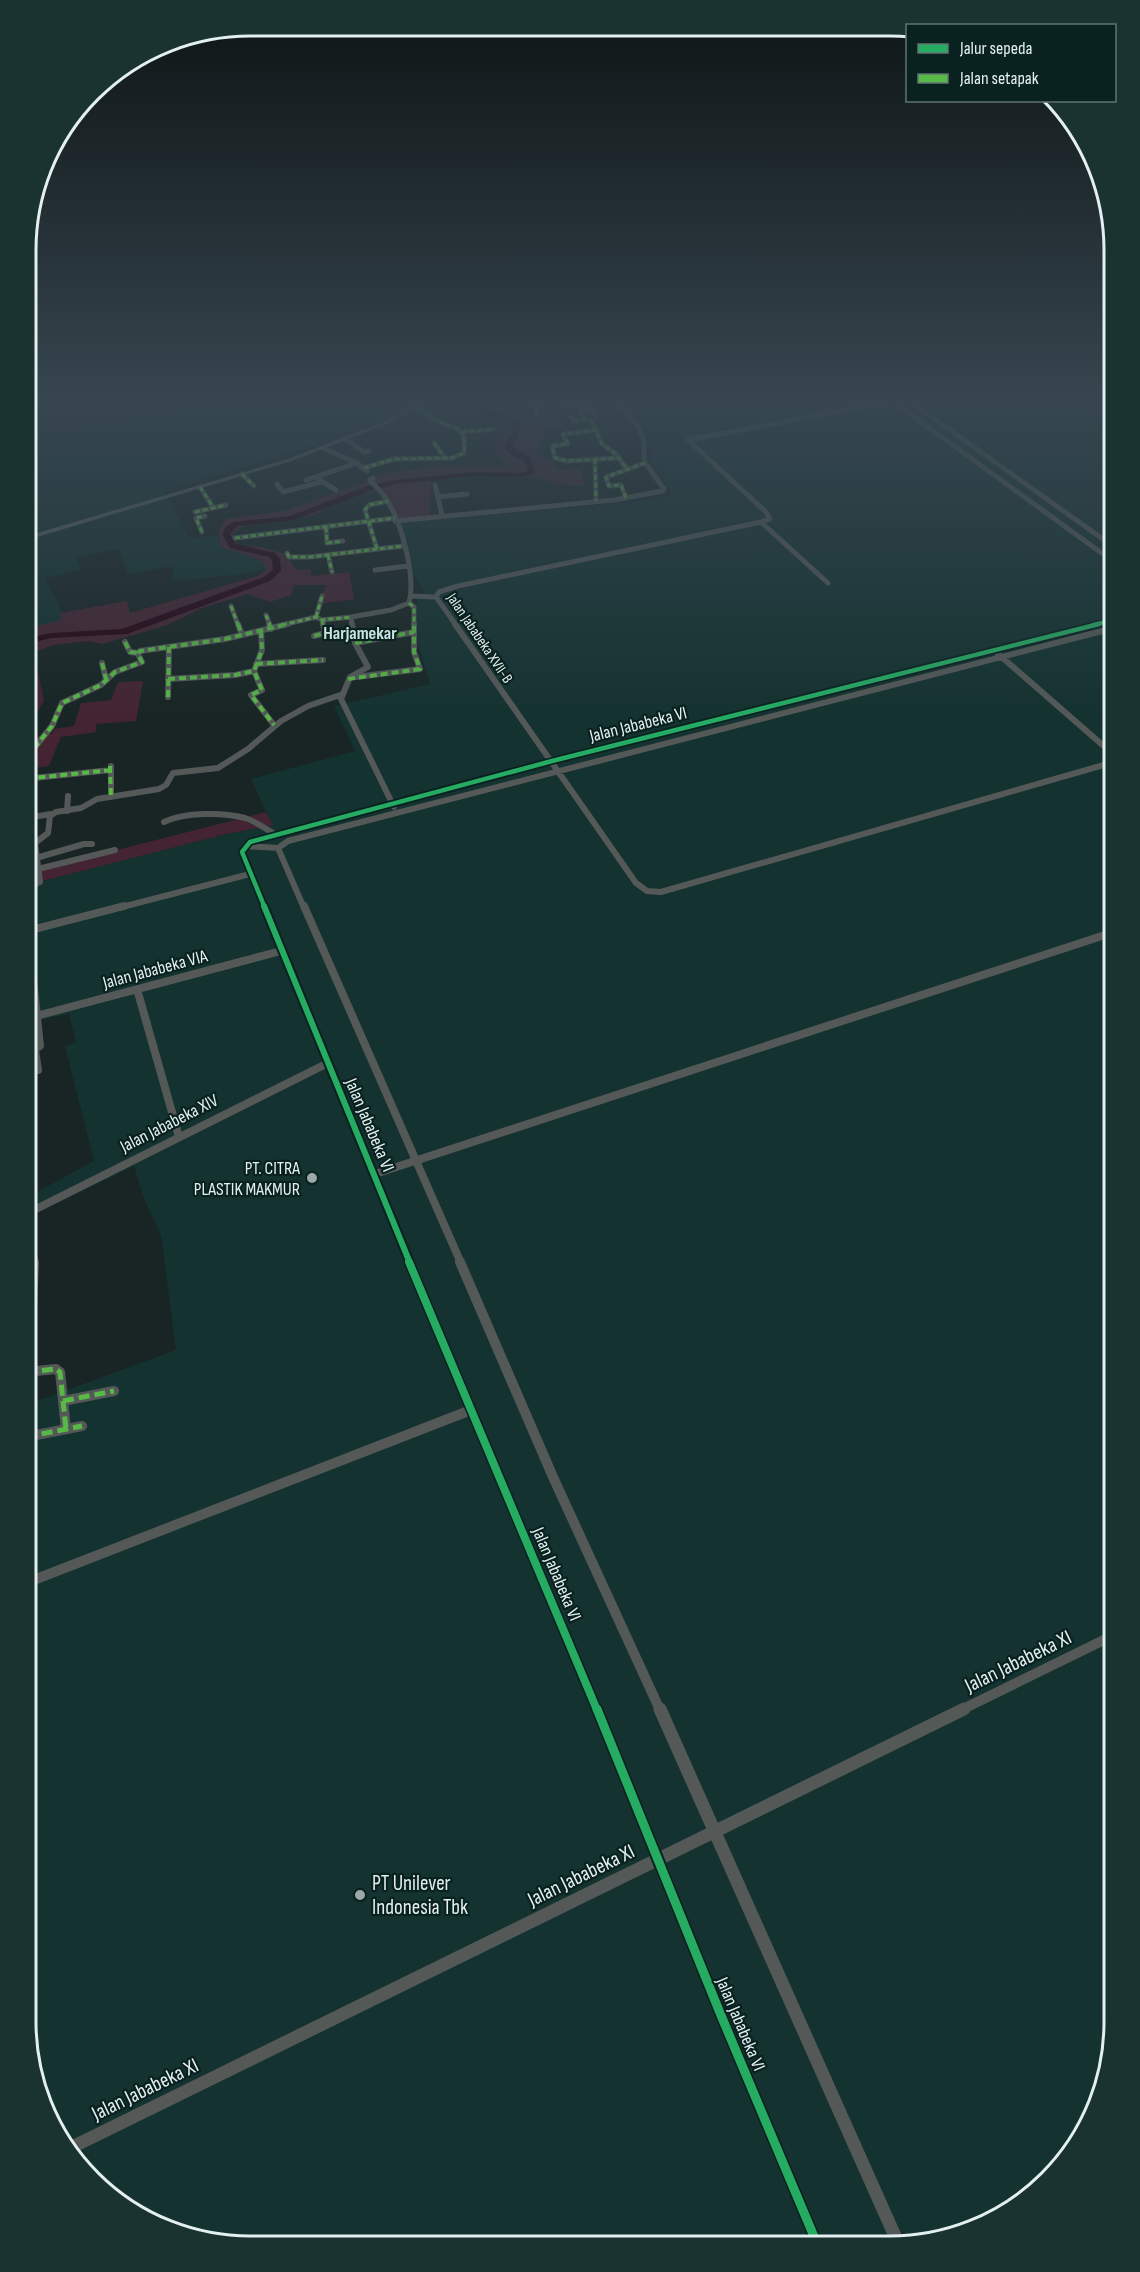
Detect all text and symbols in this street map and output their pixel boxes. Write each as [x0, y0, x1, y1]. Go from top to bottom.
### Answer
legend [906, 24, 1116, 102]
text: Jalur sepeda [959, 38, 1032, 59]
text: Jalan setapak [959, 68, 1039, 89]
street label: Jalan Jababeka XVII-B [442, 589, 517, 687]
district label: Harjamekar [323, 623, 397, 644]
street label: Jalan Jababeka VI [586, 702, 689, 747]
street label: Jalan Jababeka VIA [100, 945, 210, 994]
street label: Jalan Jababeka VI [340, 1074, 399, 1175]
street label: Jalan Jababeka XIV [116, 1090, 222, 1158]
place label: PT. CITRA PLASTIK MAKMUR [194, 1158, 300, 1200]
marker: PT. CITRA PLASTIK MAKMUR [305, 1171, 319, 1185]
street label: Jalan Jababeka VI [527, 1523, 586, 1624]
street label: Jalan Jababeka XI [960, 1625, 1076, 1698]
street label: Jalan Jababeka XI [523, 1839, 639, 1912]
place label: PT Unilever Indonesia Tbk [372, 1871, 468, 1920]
marker: PT Unilever Indonesia Tbk [353, 1888, 367, 1902]
street label: Jalan Jababeka VI [711, 1973, 770, 2074]
street label: Jalan Jababeka XI [87, 2053, 203, 2126]

